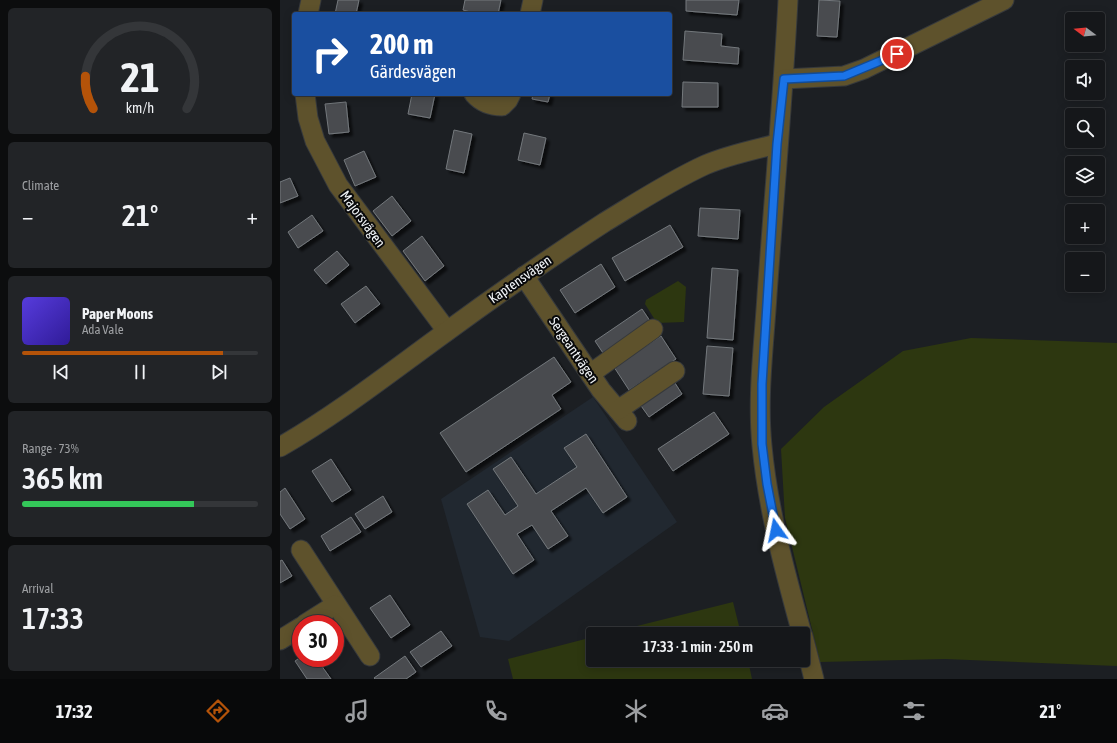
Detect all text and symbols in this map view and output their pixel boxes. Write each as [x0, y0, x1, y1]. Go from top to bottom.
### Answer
north arrow [1065, 12, 1105, 52]
map controls [1065, 12, 1105, 292]
icon: right [304, 28, 356, 80]
text: 200 m [370, 28, 433, 60]
pin [880, 37, 914, 71]
icon: arrive [886, 43, 908, 65]
text: 21 [120, 53, 160, 101]
button: sound [1065, 60, 1105, 100]
text: Gärdesvägen [370, 61, 456, 82]
text: km/h [126, 100, 154, 116]
button: search [1065, 108, 1105, 148]
button: layers [1065, 156, 1105, 196]
text: Climate [22, 178, 59, 193]
street label: Majorsvägen [337, 188, 389, 250]
text: 21° [122, 198, 158, 232]
text: − [22, 203, 33, 229]
text: + [247, 203, 258, 229]
button: + [1065, 204, 1105, 244]
street label: Kaptensvägen [486, 252, 554, 306]
button: − [1065, 252, 1105, 292]
text: Paper Moons [82, 305, 153, 322]
street label: Sergeantvägen [546, 314, 602, 386]
text: Ada Vale [82, 322, 124, 337]
icon: previous [50, 361, 72, 383]
icon: pause [129, 361, 151, 383]
icon: next [208, 361, 230, 383]
text: Range · 73% [22, 441, 79, 456]
text: 365 km [22, 461, 103, 495]
position arrow [755, 509, 797, 551]
text: Arrival [22, 581, 54, 596]
text: 17:33 [22, 601, 84, 635]
speed limit sign: 30 [292, 615, 344, 667]
text: 17:33 · 1 min · 250 m [643, 638, 753, 655]
icon: directions [204, 697, 232, 725]
icon: music [343, 697, 371, 725]
icon: phone [482, 697, 510, 725]
icon: climate [622, 697, 650, 725]
icon: car [761, 697, 789, 725]
icon: filters [900, 697, 928, 725]
text: 17:32 [56, 701, 93, 722]
text: 21° [1039, 701, 1061, 722]

